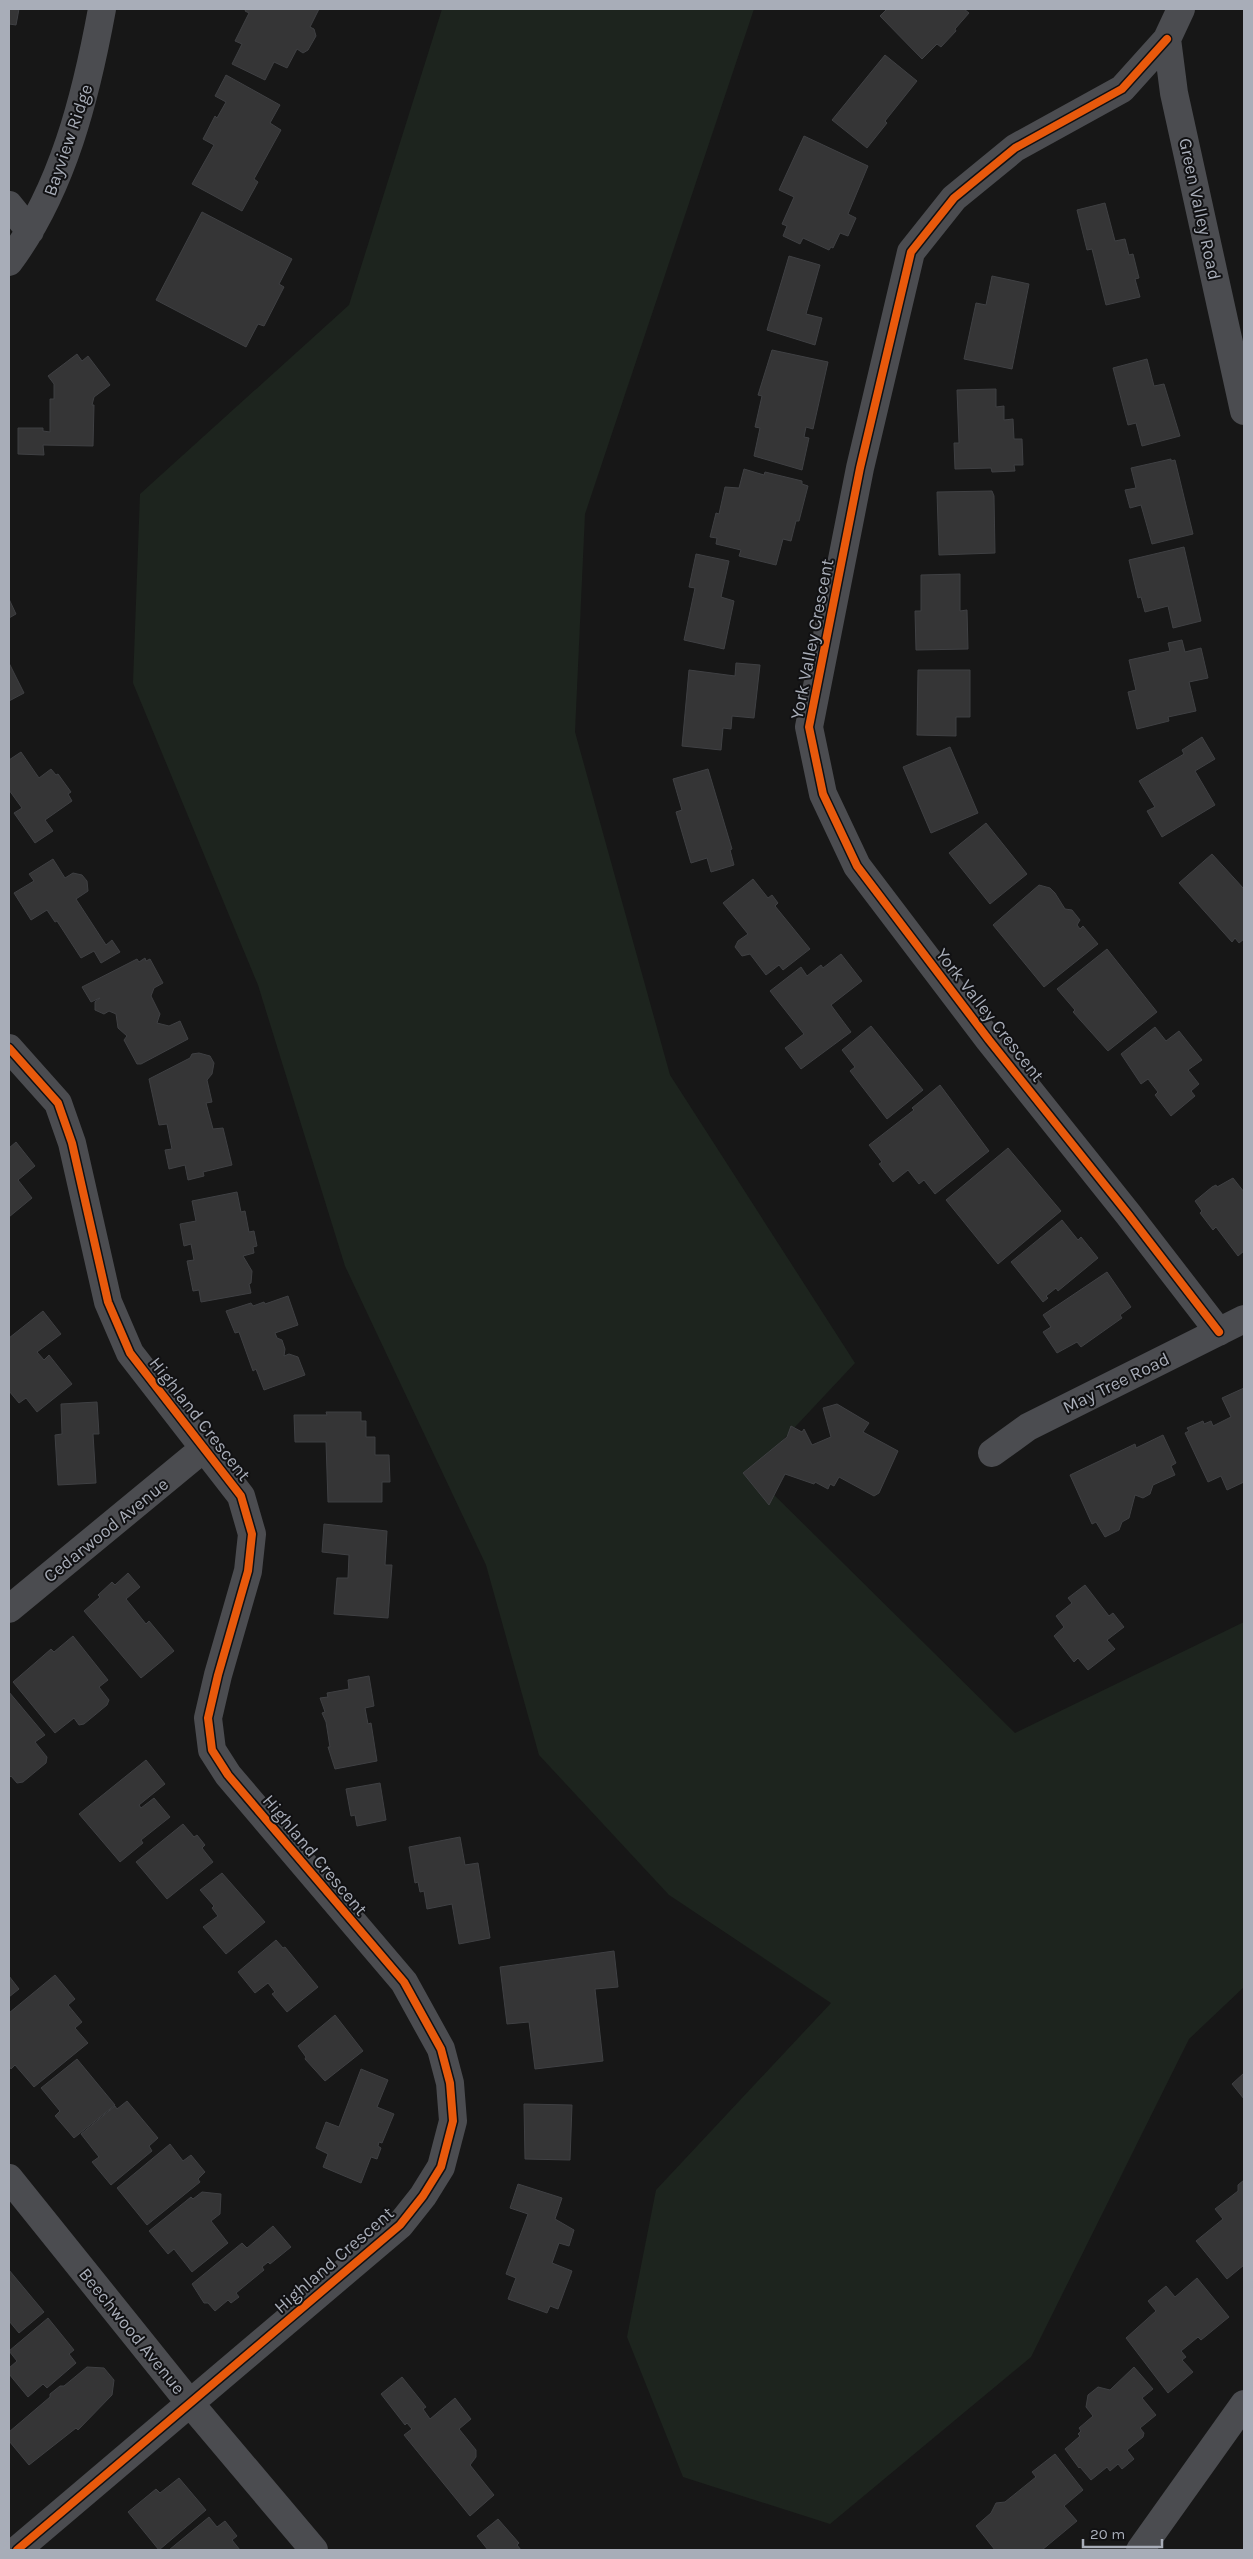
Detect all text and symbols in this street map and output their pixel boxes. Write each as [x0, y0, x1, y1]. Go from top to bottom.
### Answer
street label: Bayview Ridge [39, 81, 97, 199]
street label: Green Valley Road [1174, 136, 1226, 282]
street label: York Valley Crescent [786, 557, 838, 721]
street label: York Valley Crescent [931, 944, 1049, 1086]
street label: May Tree Road [1059, 1348, 1173, 1418]
street label: Highland Crescent [145, 1352, 255, 1486]
street label: Cedarwood Avenue [39, 1473, 173, 1587]
street label: Highland Crescent [258, 1790, 372, 1920]
street label: Highland Crescent [270, 2202, 399, 2318]
street label: Beechwood Avenue [74, 2263, 190, 2399]
scale bar [1083, 2516, 1162, 2548]
text: 20 m [1090, 2525, 1125, 2543]

